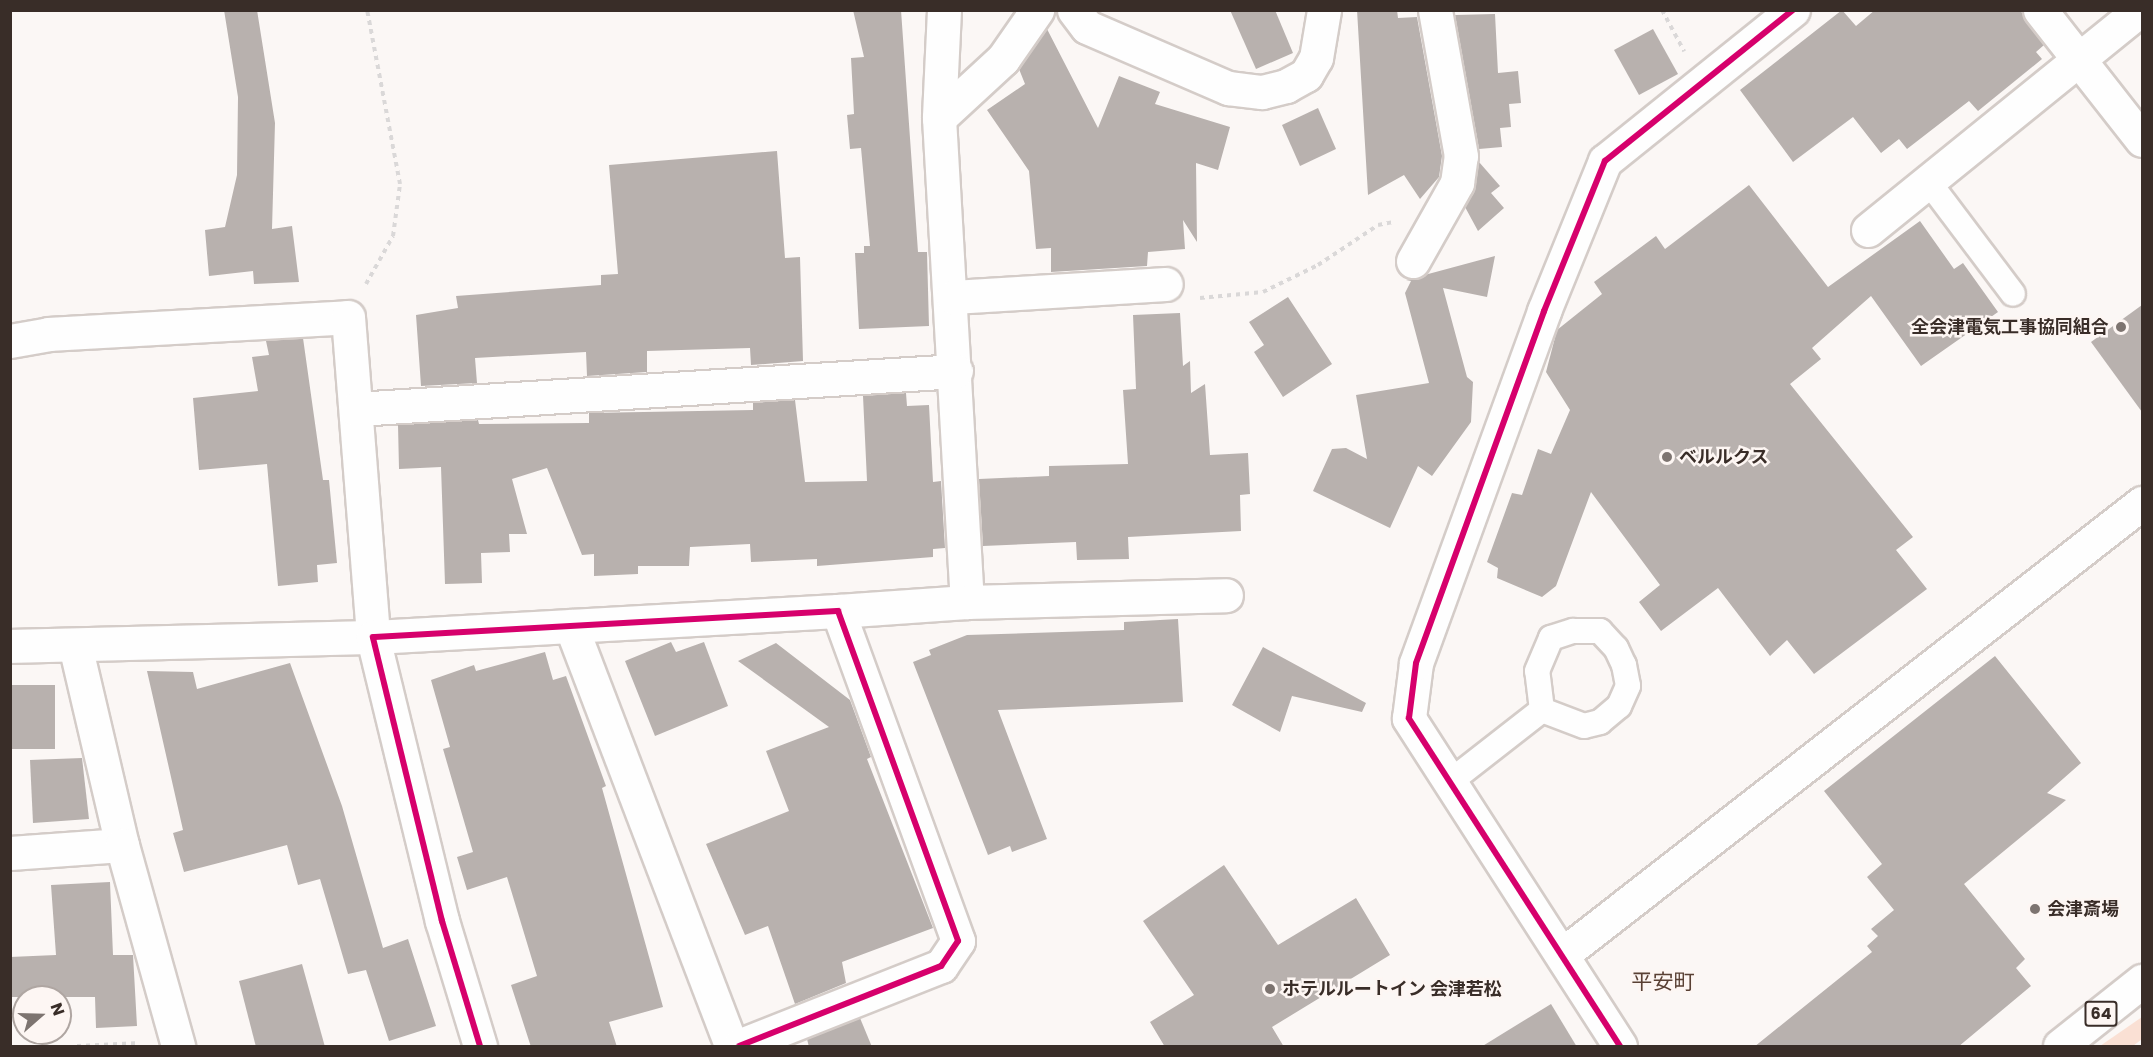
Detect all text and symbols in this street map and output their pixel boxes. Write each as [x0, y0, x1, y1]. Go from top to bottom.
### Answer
place label: 全会津電気工事協同組合 [1911, 316, 2109, 338]
marker: 全会津電気工事協同組合 [2114, 320, 2128, 334]
place label: ベルルクス [1679, 446, 1769, 468]
marker: ベルルクス [1660, 450, 1674, 464]
place label: 会津斎場 [2047, 898, 2119, 920]
marker: 会津斎場 [2028, 902, 2042, 916]
district label: 平安町 [1632, 969, 1694, 995]
place label: ホテルルートイン 会津若松 [1282, 978, 1502, 1000]
marker: ホテルルートイン 会津若松 [1263, 982, 1277, 996]
north arrow [12, 985, 72, 1045]
text: N [45, 1000, 70, 1019]
road number: 64 [2083, 1001, 2119, 1027]

